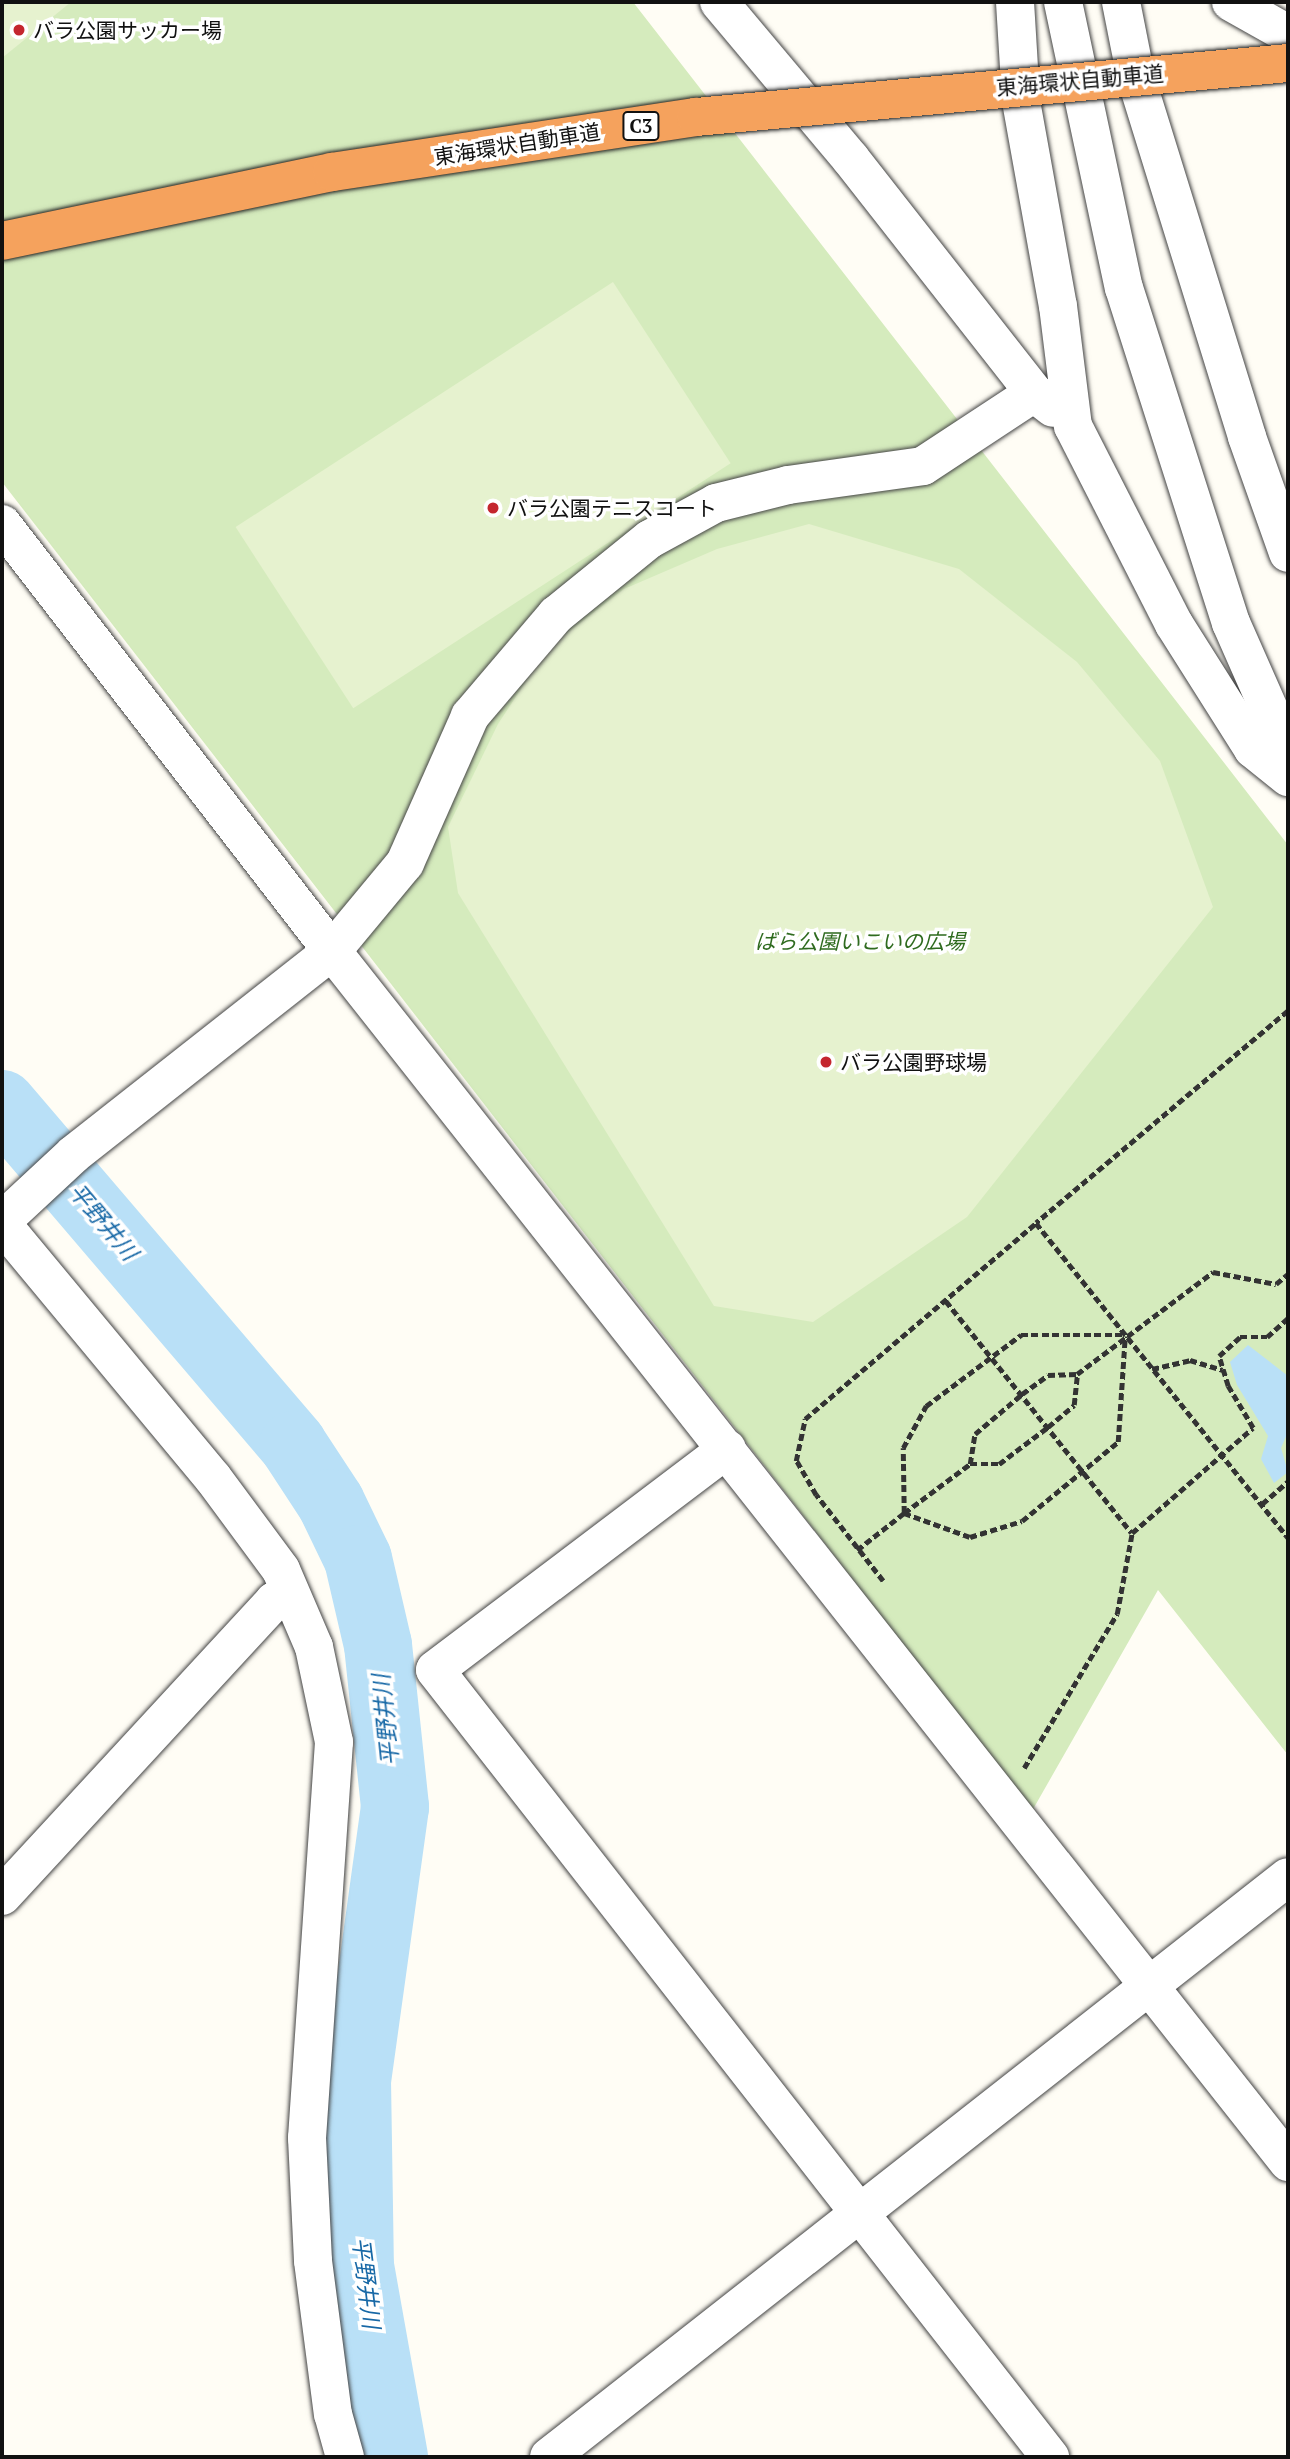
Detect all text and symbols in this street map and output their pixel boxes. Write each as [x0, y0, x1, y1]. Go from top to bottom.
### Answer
place label: バラ公園サッカー場 [33, 17, 222, 43]
marker: バラ公園サッカー場 [11, 22, 27, 38]
street label: 東海環状自動車道 [995, 60, 1165, 100]
road number: C3 [622, 110, 660, 142]
street label: 東海環状自動車道 [432, 118, 602, 170]
place label: バラ公園テニスコート [507, 495, 717, 521]
marker: バラ公園テニスコート [485, 500, 501, 516]
park label: ばら公園いこいの広場 [755, 928, 965, 954]
place label: バラ公園野球場 [840, 1049, 987, 1075]
marker: バラ公園野球場 [818, 1054, 834, 1070]
water label: 平野井川 [63, 1178, 143, 1266]
water label: 平野井川 [367, 1673, 405, 1767]
water label: 平野井川 [347, 2236, 385, 2330]

